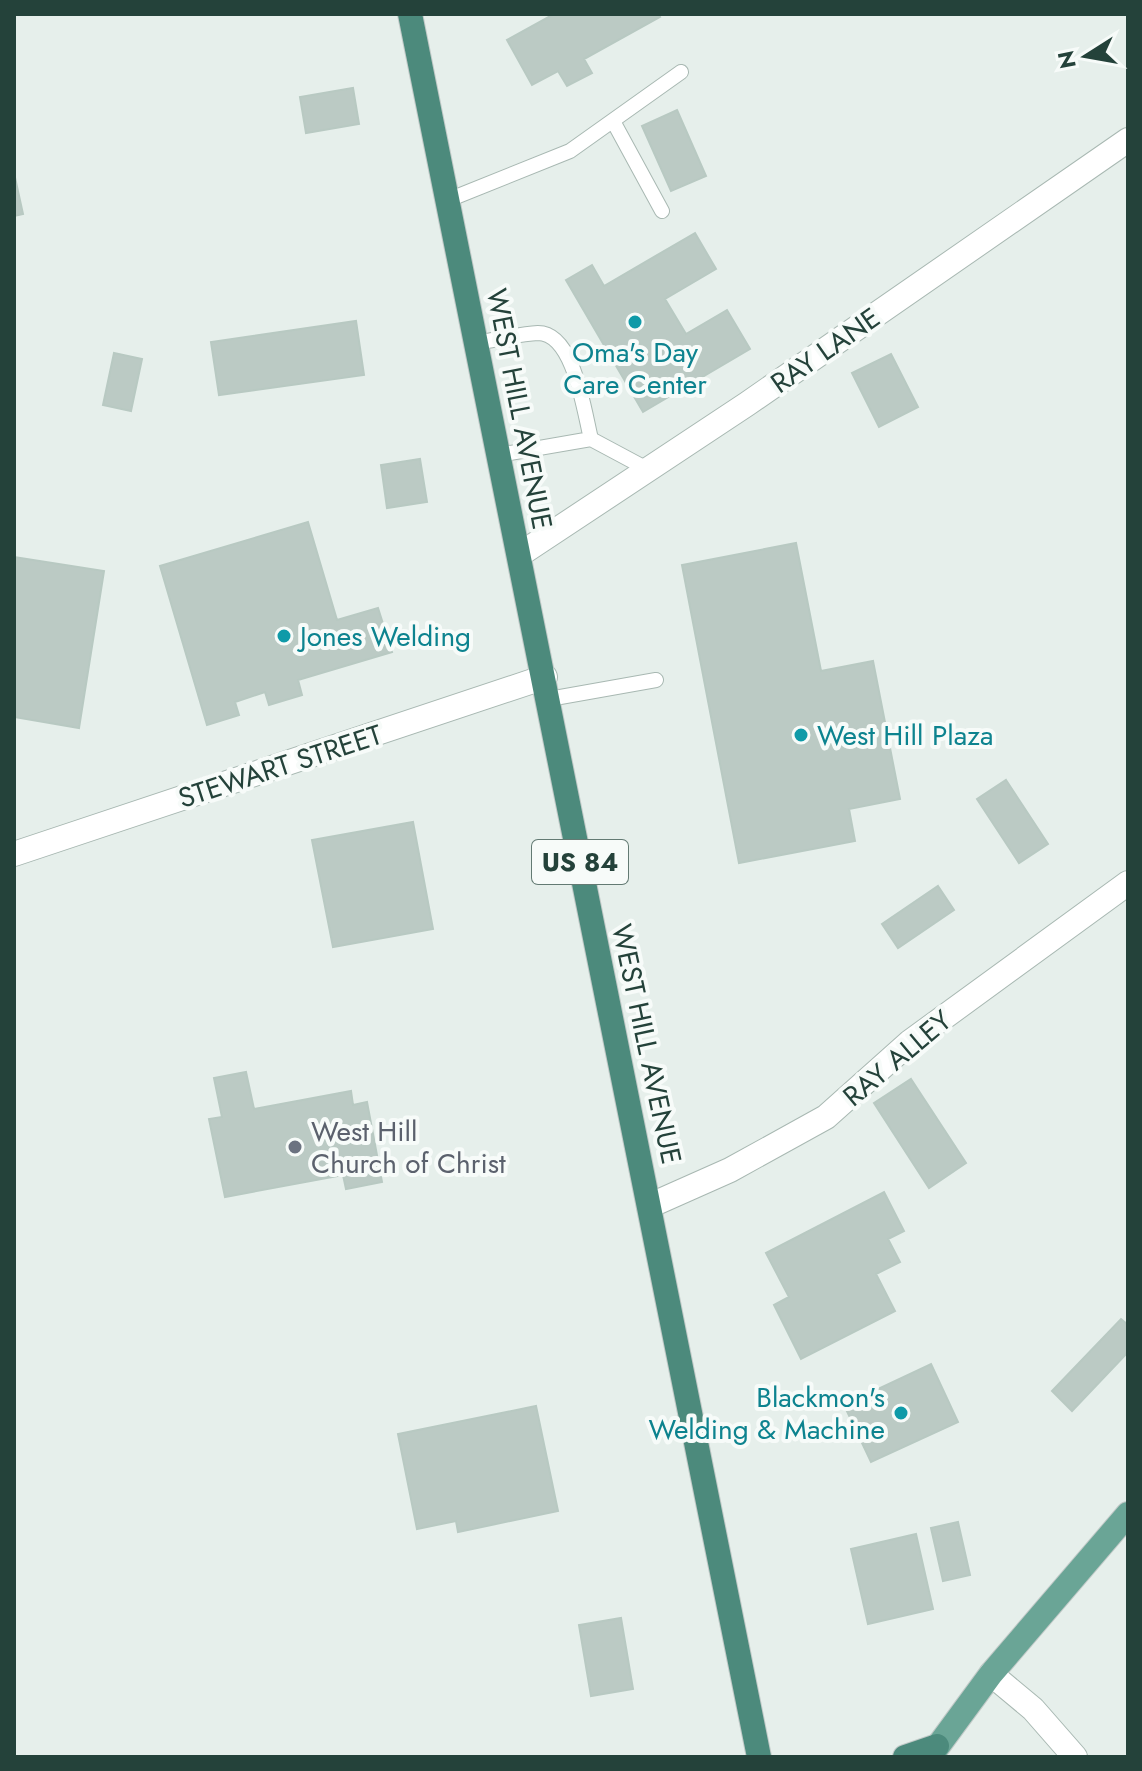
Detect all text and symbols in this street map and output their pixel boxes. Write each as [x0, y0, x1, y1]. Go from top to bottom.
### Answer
north arrow [1046, 16, 1126, 96]
text: N [1049, 48, 1084, 71]
street label: WEST HILL AVENUE [476, 285, 563, 533]
street label: RAY LANE [762, 298, 888, 403]
marker: Oma's Day Care Center [626, 313, 644, 331]
place label: Oma's Day Care Center [563, 332, 707, 405]
place label: Jones Welding [296, 616, 471, 657]
marker: Jones Welding [275, 627, 293, 645]
street label: STEWART STREET [173, 714, 387, 819]
place label: West Hill Plaza [817, 715, 994, 756]
marker: West Hill Plaza [792, 726, 810, 744]
road number: US 84 [532, 840, 628, 884]
street label: WEST HILL AVENUE [601, 920, 692, 1168]
street label: RAY ALLEY [834, 1000, 961, 1116]
place label: West Hill Church of Christ [311, 1111, 506, 1184]
marker: West Hill Church of Christ [286, 1138, 304, 1156]
place label: Blackmon's Welding & Machine [648, 1377, 885, 1450]
marker: Blackmon's Welding & Machine [892, 1404, 910, 1422]

